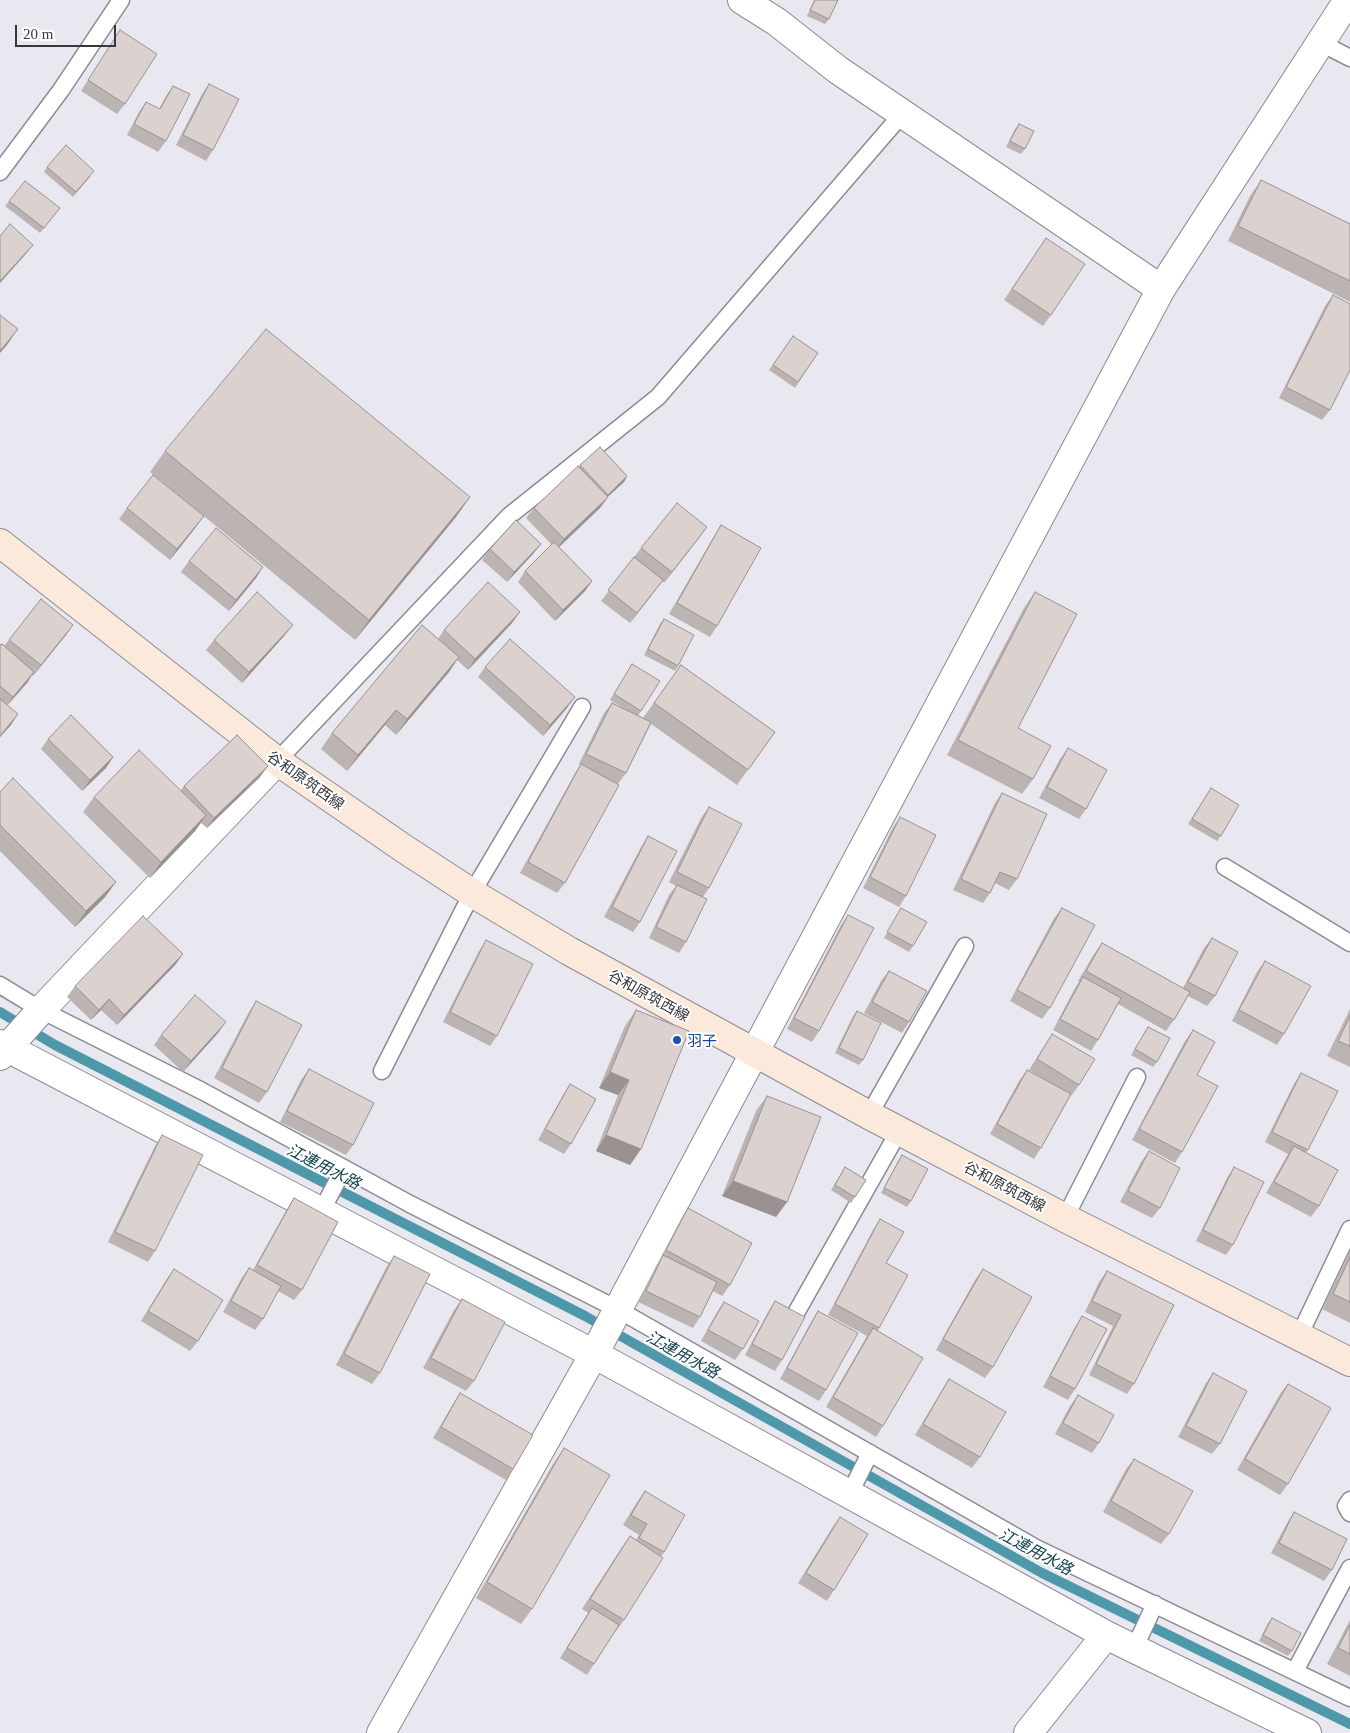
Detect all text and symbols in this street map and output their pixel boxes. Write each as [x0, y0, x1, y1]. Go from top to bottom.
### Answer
scale bar [18, 15, 119, 47]
text: 20 m [23, 26, 53, 42]
street label: 谷和原筑西線 [264, 747, 348, 813]
street label: 谷和原筑西線 [605, 965, 693, 1025]
place label: 羽子 [687, 1031, 717, 1049]
marker: 羽子 [671, 1034, 683, 1046]
water label: 江連用水路 [284, 1139, 364, 1193]
street label: 谷和原筑西線 [961, 1157, 1049, 1215]
water label: 江連用水路 [643, 1326, 723, 1382]
water label: 江連用水路 [996, 1524, 1076, 1578]

